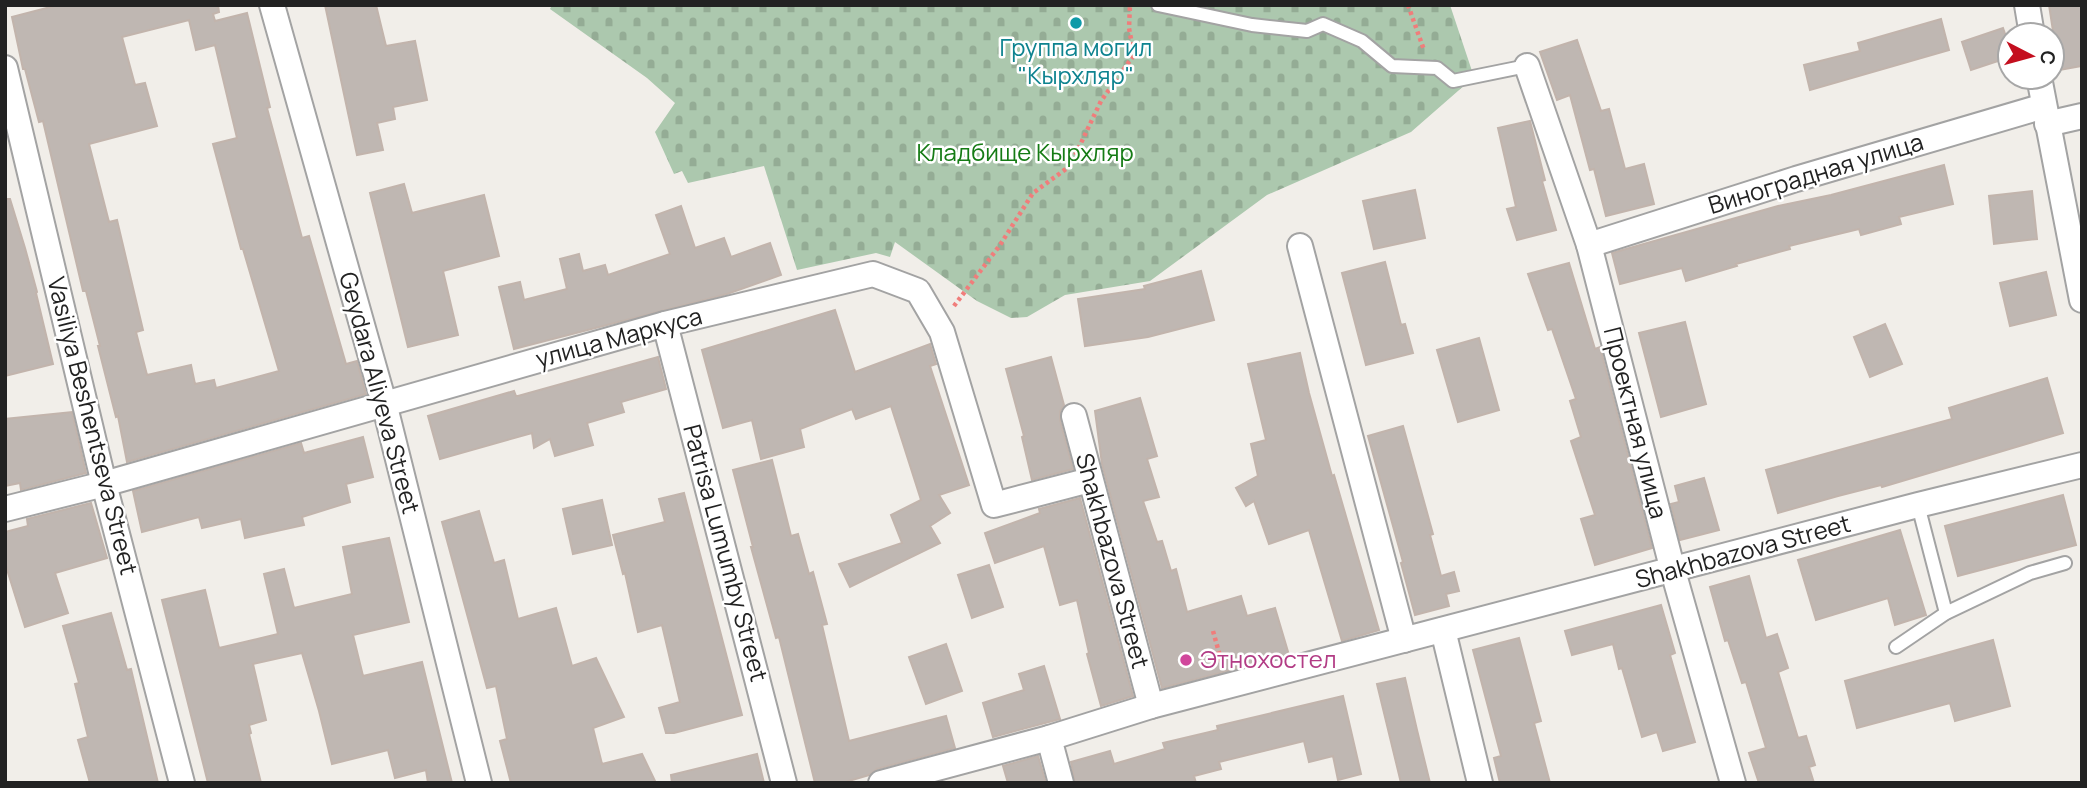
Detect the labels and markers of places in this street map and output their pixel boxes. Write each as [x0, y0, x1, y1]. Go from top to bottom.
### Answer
marker: Группа могил "Кырхляр" [1068, 15, 1084, 31]
place label: Группа могил "Кырхляр" [1000, 30, 1152, 91]
place label: Этнохостел [1200, 642, 1337, 675]
marker: Этнохостел [1178, 652, 1194, 668]

